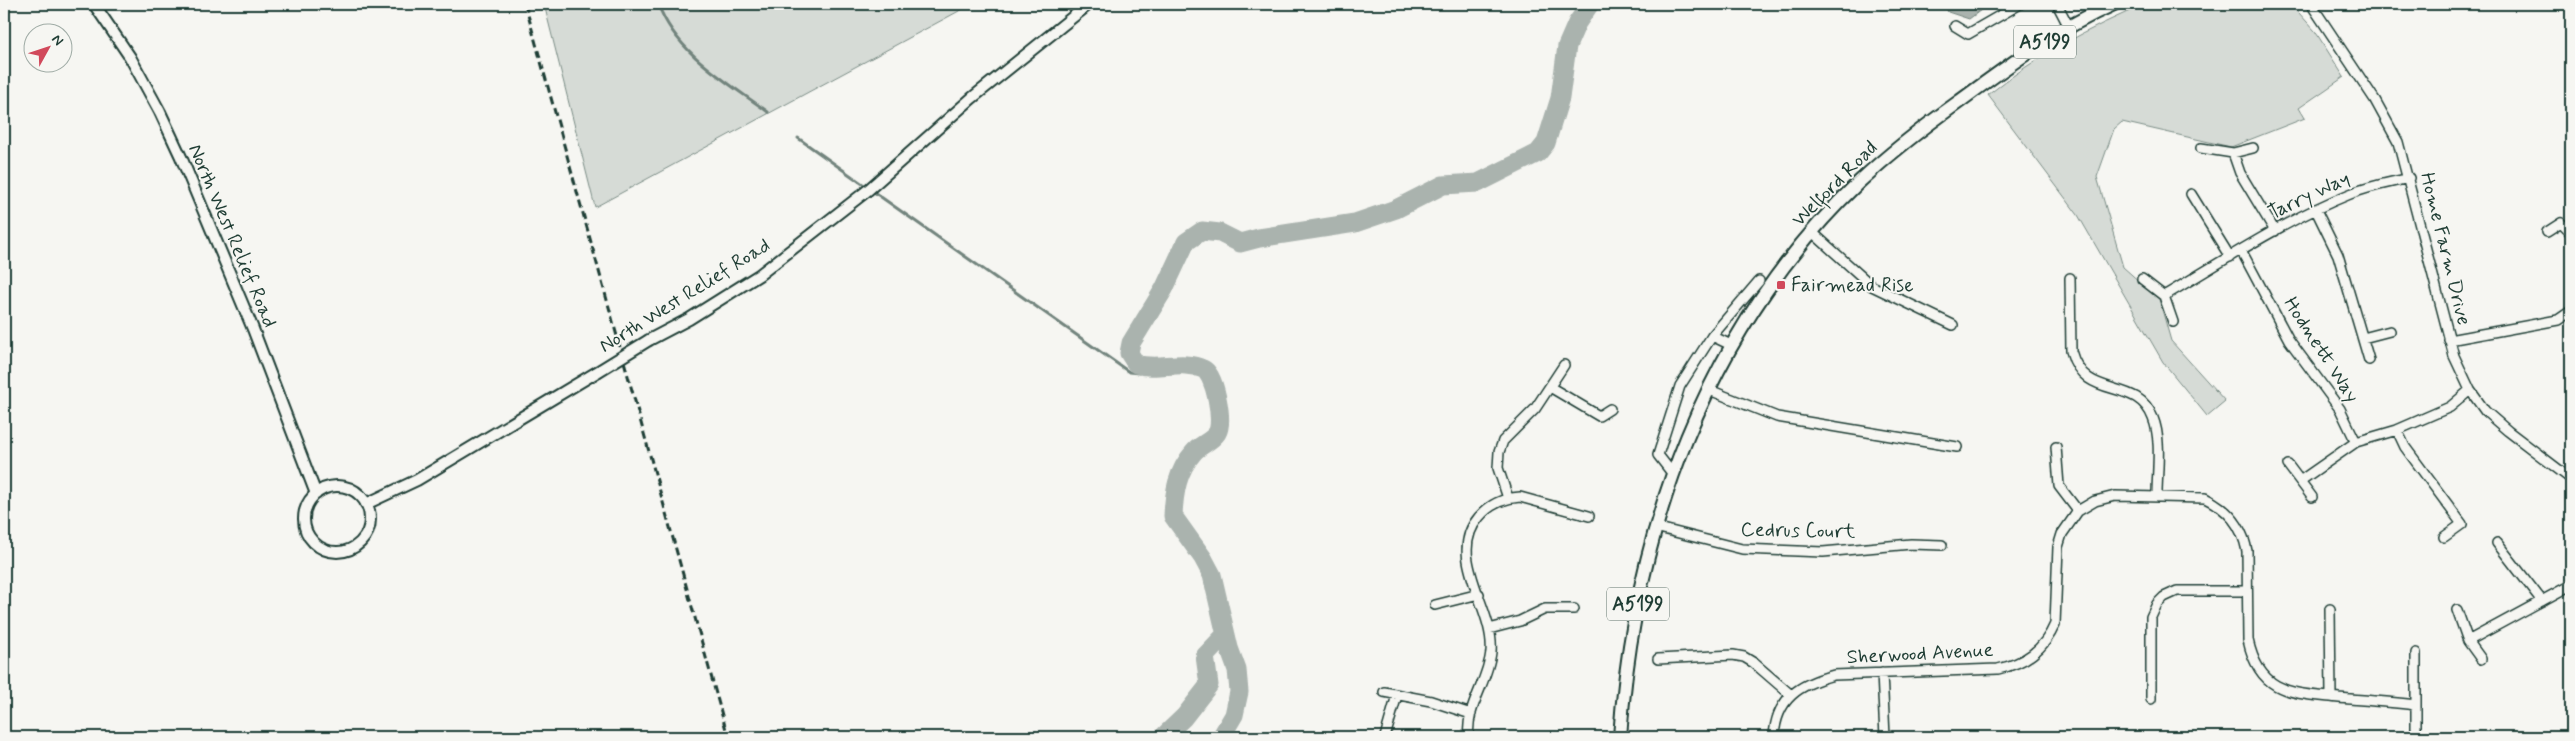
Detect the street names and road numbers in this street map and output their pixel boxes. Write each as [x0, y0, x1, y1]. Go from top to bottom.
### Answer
road number: A5199 [2014, 26, 2076, 58]
street label: Welford Road [1786, 135, 1885, 234]
street label: North West Relief Road [181, 140, 283, 332]
street label: Tarry Way [2264, 165, 2354, 227]
street label: Home Farm Drive [2413, 170, 2477, 328]
street label: North West Relief Road [594, 232, 776, 360]
street label: Hodnett Way [2277, 292, 2365, 408]
street label: Cedrus Court [1740, 517, 1856, 546]
road number: A5199 [1607, 588, 1669, 620]
street label: Sherwood Avenue [1846, 637, 1994, 671]

